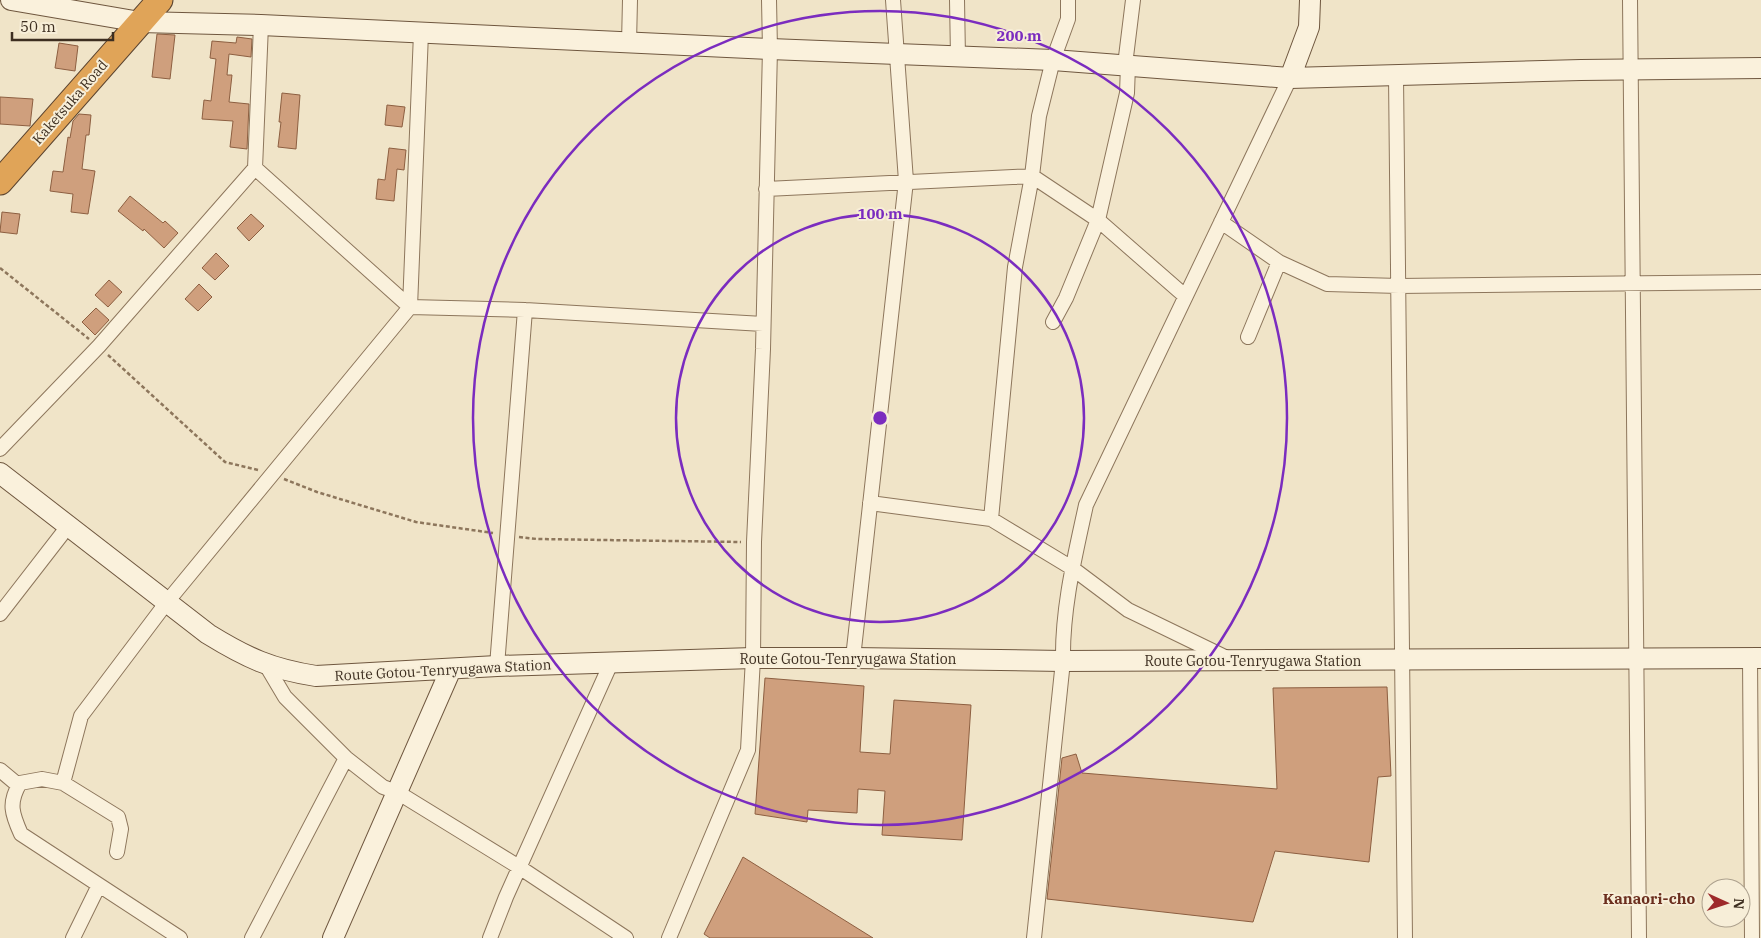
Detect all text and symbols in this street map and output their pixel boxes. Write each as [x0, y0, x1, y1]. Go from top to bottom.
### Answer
scale bar [12, 10, 114, 42]
text: 50 m [20, 17, 56, 36]
text: 200 m [996, 26, 1042, 45]
street label: Kaketsuka Road [29, 56, 112, 148]
text: 100 m [857, 204, 903, 223]
centre of rings [871, 409, 889, 427]
street label: Route Gotou-Tenryugawa Station [739, 650, 957, 668]
street label: Route Gotou-Tenryugawa Station [1144, 652, 1362, 670]
street label: Route Gotou-Tenryugawa Station [334, 655, 552, 685]
north arrow [1701, 878, 1751, 928]
district label: Kanaori-cho [1603, 889, 1695, 908]
text: N [1730, 898, 1748, 910]

